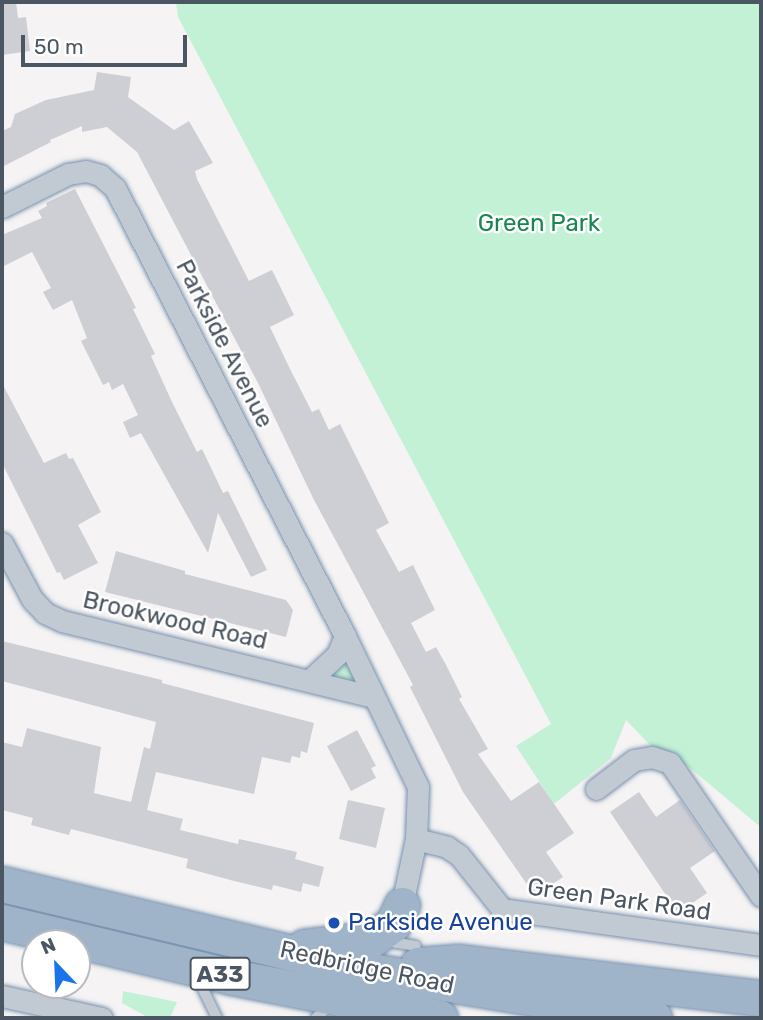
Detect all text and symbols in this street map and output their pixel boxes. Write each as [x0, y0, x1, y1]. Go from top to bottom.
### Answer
scale bar [24, 21, 191, 65]
text: 50 m [34, 34, 84, 59]
park label: Green Park [478, 210, 600, 238]
street label: Parkside Avenue [169, 255, 279, 433]
street label: Brookwood Road [80, 586, 270, 656]
street label: Green Park Road [525, 873, 713, 927]
place label: Parkside Avenue [348, 909, 533, 937]
marker: Parkside Avenue [326, 915, 342, 931]
north arrow [21, 929, 91, 999]
text: N [38, 933, 59, 959]
street label: Redbridge Road [277, 935, 457, 1001]
road number: A33 [188, 954, 252, 993]

